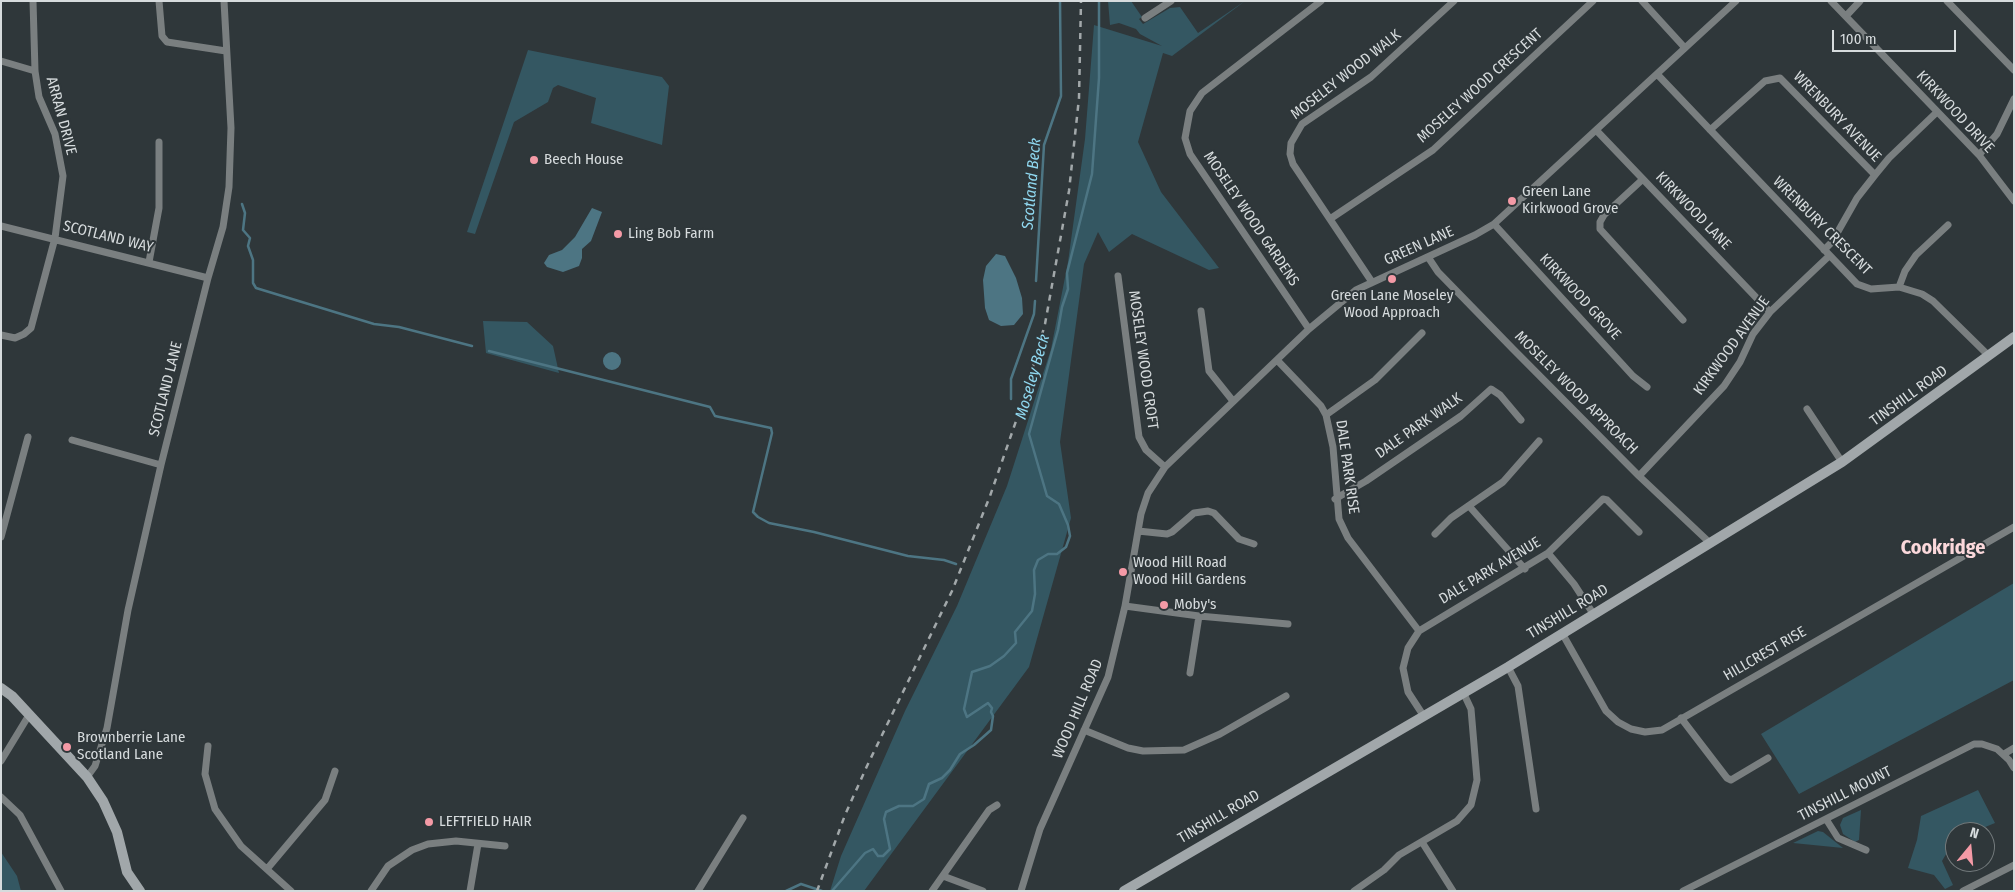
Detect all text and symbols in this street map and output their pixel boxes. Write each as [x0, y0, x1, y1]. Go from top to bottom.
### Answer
scale bar [1835, 20, 1959, 52]
street label: MOSELEY WOOD CRESCENT [1414, 25, 1546, 147]
street label: MOSELEY WOOD WALK [1287, 26, 1405, 124]
text: 100 m [1840, 30, 1877, 48]
street label: KIRKWOOD DRIVE [1912, 67, 1998, 157]
street label: WRENBURY AVENUE [1789, 68, 1885, 166]
street label: ARRAN DRIVE [42, 75, 80, 157]
water label: Scotland Beck [1018, 137, 1046, 231]
street label: MOSELEY WOOD GARDENS [1199, 148, 1303, 290]
place label: Beech House [544, 151, 624, 169]
marker: Beech House [528, 154, 540, 166]
street label: KIRKWOOD LANE [1651, 168, 1735, 254]
street label: WRENBURY CRESCENT [1769, 173, 1875, 279]
place label: Green Lane Kirkwood Grove [1522, 183, 1618, 218]
marker: Green Lane Kirkwood Grove [1506, 195, 1518, 207]
street label: SCOTLAND WAY [61, 217, 155, 257]
street label: GREEN LANE [1381, 223, 1457, 269]
place label: Ling Bob Farm [628, 225, 714, 243]
marker: Ling Bob Farm [612, 228, 624, 240]
street label: KIRKWOOD GROVE [1536, 250, 1624, 344]
marker: Green Lane Moseley Wood Approach [1386, 273, 1398, 285]
place label: Green Lane Moseley Wood Approach [1331, 287, 1453, 322]
street label: MOSELEY WOOD CROFT [1124, 289, 1162, 431]
street label: KIRKWOOD AVENUE [1690, 293, 1774, 399]
street label: MOSELEY WOOD APPROACH [1511, 328, 1641, 458]
water label: Moseley Beck [1012, 332, 1054, 422]
street label: SCOTLAND LANE [146, 340, 186, 438]
street label: TINSHILL ROAD [1867, 362, 1951, 430]
street label: DALE PARK WALK [1372, 389, 1466, 463]
street label: DALE PARK RISE [1331, 419, 1363, 515]
street label: DALE PARK AVENUE [1436, 534, 1544, 608]
district label: Cookridge [1901, 536, 1985, 560]
place label: Wood Hill Road Wood Hill Gardens [1133, 554, 1246, 589]
marker: Wood Hill Road Wood Hill Gardens [1117, 566, 1129, 578]
street label: TINSHILL ROAD [1524, 581, 1612, 643]
place label: Moby's [1174, 596, 1216, 614]
marker: Moby's [1158, 599, 1170, 611]
street label: HILLCREST RISE [1720, 623, 1810, 685]
street label: WOOD HILL ROAD [1049, 657, 1107, 761]
place label: Brownberrie Lane Scotland Lane [77, 729, 185, 764]
marker: Brownberrie Lane Scotland Lane [61, 741, 73, 753]
street label: TINSHILL MOUNT [1795, 763, 1895, 825]
street label: TINSHILL ROAD [1175, 786, 1263, 848]
place label: LEFTFIELD HAIR [439, 813, 532, 831]
marker: LEFTFIELD HAIR [423, 816, 435, 828]
north arrow [1945, 822, 1995, 872]
text: N [1968, 824, 1981, 842]

